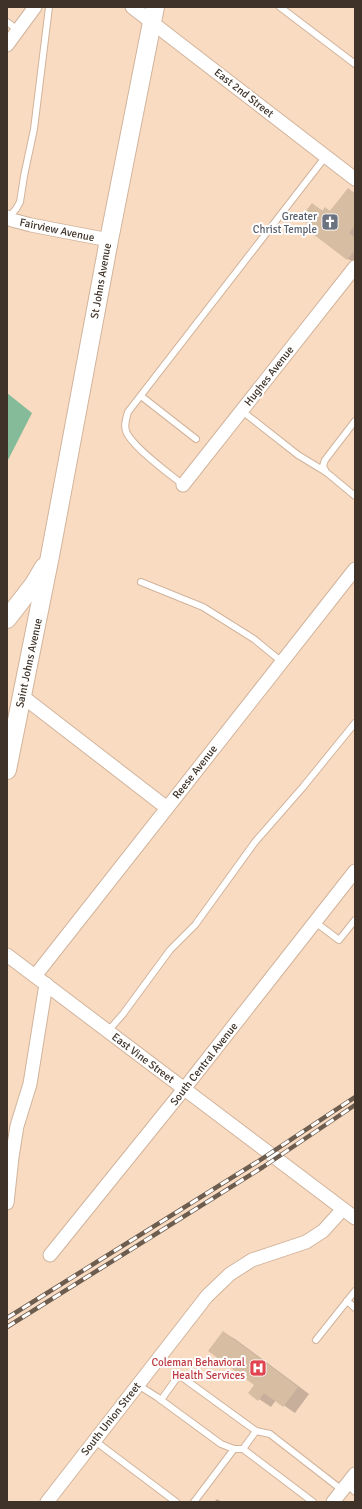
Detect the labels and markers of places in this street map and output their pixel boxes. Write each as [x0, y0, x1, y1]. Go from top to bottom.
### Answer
place label: Greater Christ Temple [253, 210, 317, 236]
church icon: Greater Christ Temple [320, 212, 340, 232]
place label: Coleman Behavioral Health Services [151, 1356, 245, 1382]
hospital icon: Coleman Behavioral Health Services [248, 1358, 268, 1378]

